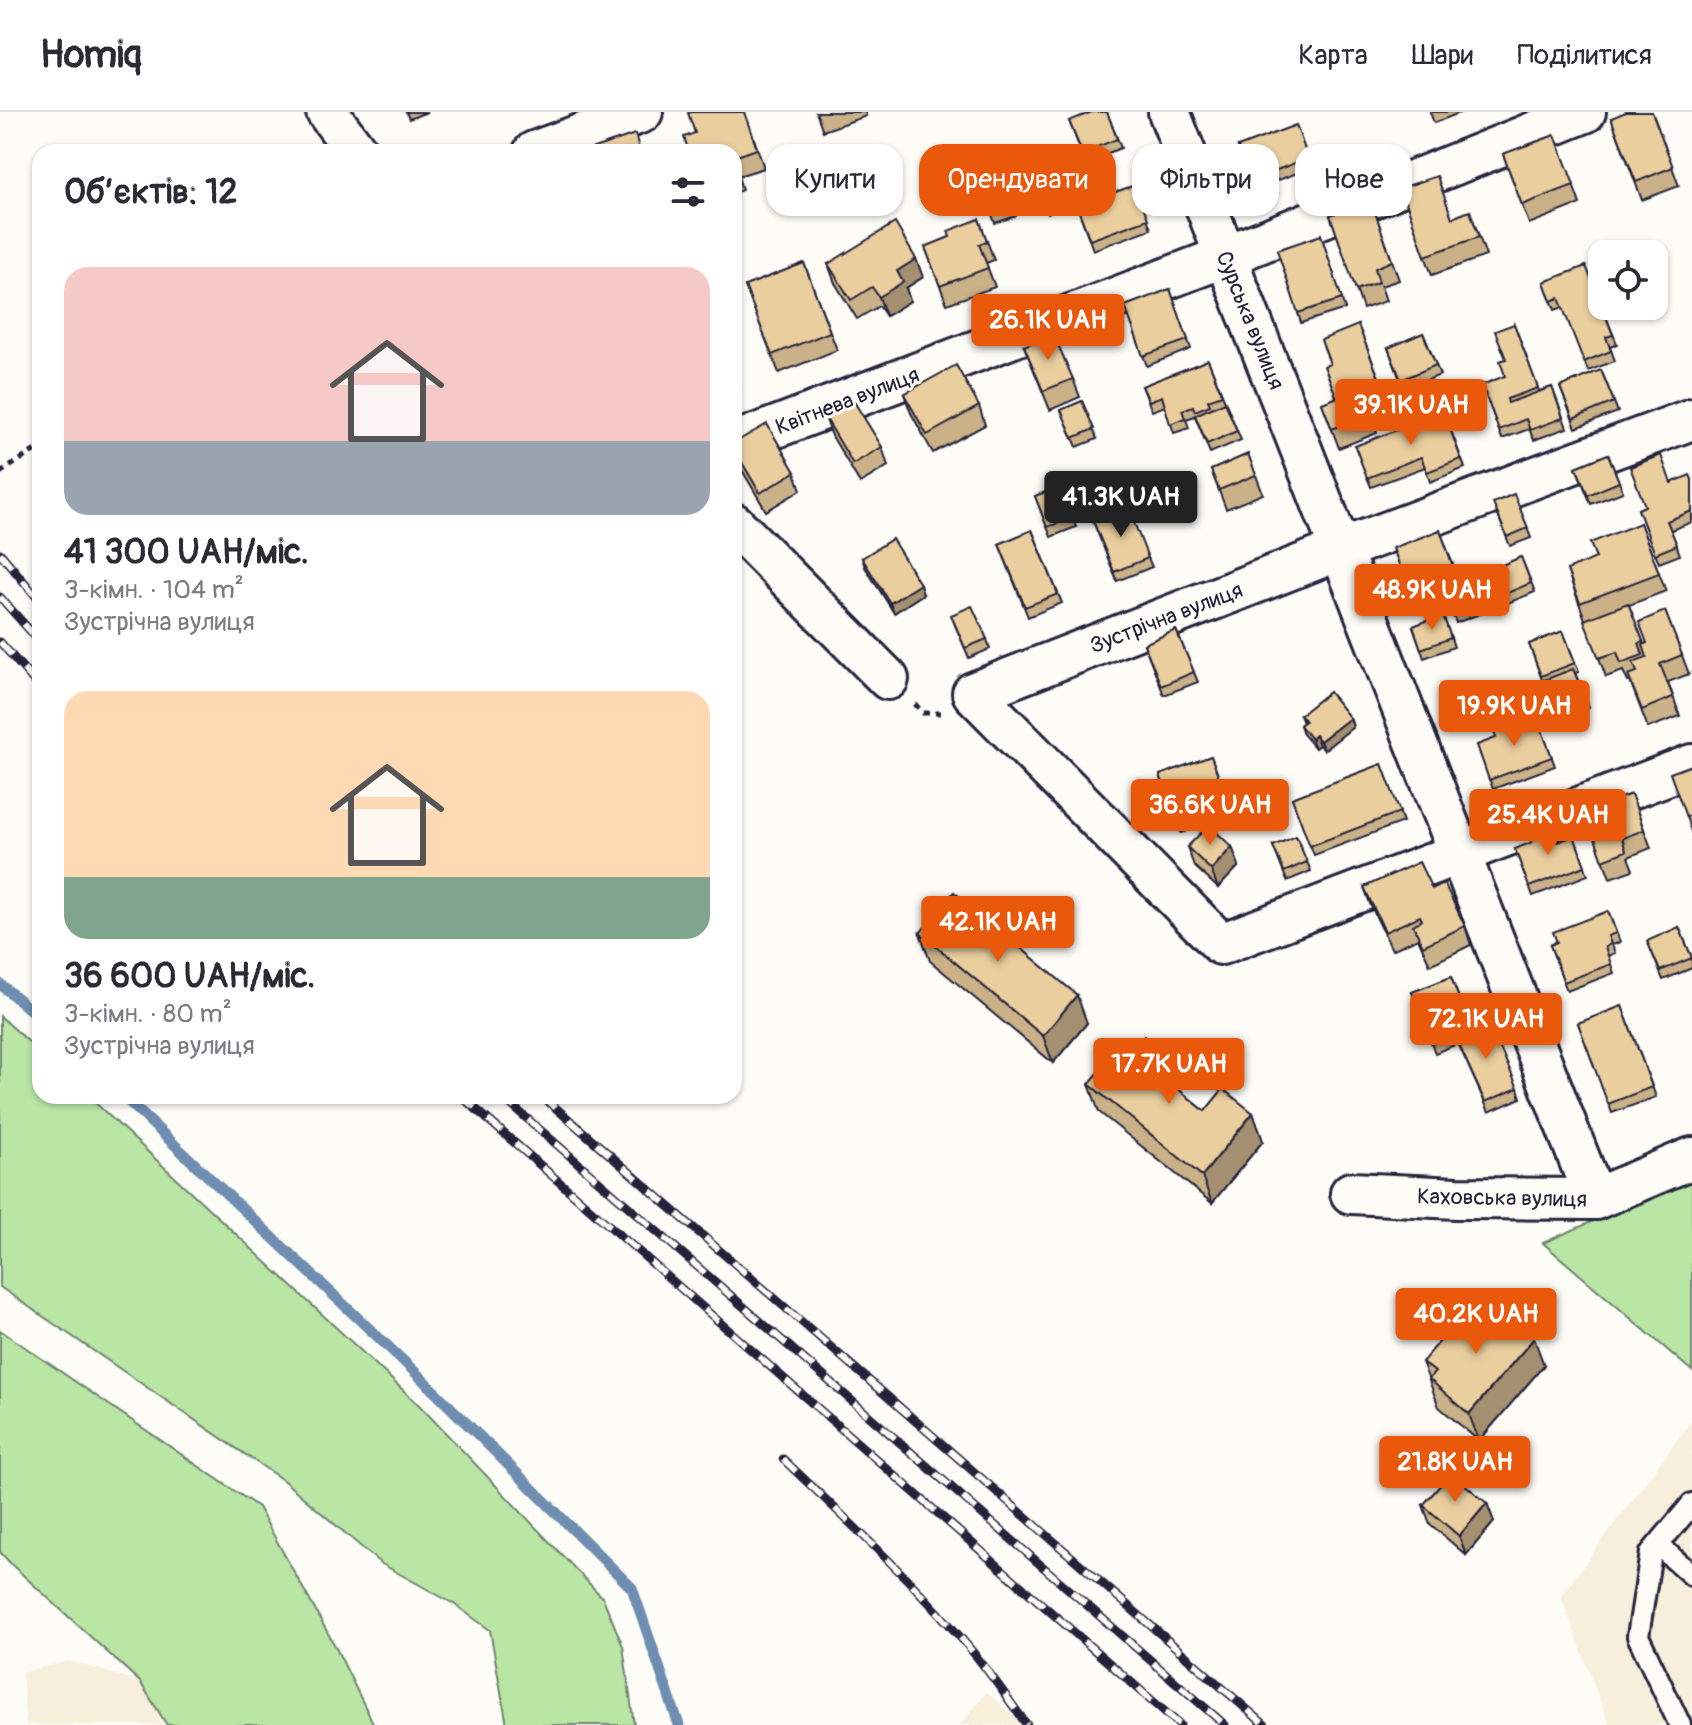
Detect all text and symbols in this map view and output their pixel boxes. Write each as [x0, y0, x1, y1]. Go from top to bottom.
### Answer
text: Homiq [40, 31, 142, 79]
text: Карта [1298, 38, 1368, 73]
text: Шари [1412, 38, 1473, 73]
text: Поділитися [1517, 38, 1652, 73]
chip: Купити [766, 144, 903, 216]
chip: Орендувати [919, 144, 1116, 216]
chip: Фільтри [1132, 144, 1279, 216]
chip: Нове [1295, 144, 1412, 216]
icon: filters [666, 170, 710, 214]
text: Об’єктів: 12 [64, 171, 238, 214]
map controls [1588, 240, 1668, 320]
button: locate [1588, 240, 1668, 320]
street label: Сурська вулиця [1210, 247, 1291, 394]
pin: 26.1K UAH [956, 294, 1140, 362]
text: 26.1K UAH [989, 304, 1107, 336]
icon: home [315, 319, 459, 463]
street label: Квітнева вулиця [771, 361, 923, 441]
pin: 39.1K UAH [1319, 379, 1503, 447]
text: 39.1K UAH [1353, 389, 1469, 421]
pin: 41.3K UAH [1029, 471, 1213, 539]
text: 41.3K UAH [1062, 481, 1180, 513]
text: 41 300 UAH/міс. [64, 531, 309, 574]
pin: 48.9K UAH [1340, 564, 1524, 632]
text: 3-кімн. · 104 m² [64, 574, 244, 606]
text: 48.9K UAH [1372, 574, 1492, 606]
street label: Зустрічна вулиця [1086, 576, 1247, 660]
text: Зустрічна вулиця [64, 606, 255, 638]
pin: 19.9K UAH [1422, 680, 1606, 748]
text: 19.9K UAH [1457, 690, 1571, 722]
icon: home [315, 743, 459, 887]
pin: 36.6K UAH [1118, 779, 1302, 847]
text: 36.6K UAH [1149, 789, 1271, 821]
pin: 25.4K UAH [1456, 789, 1640, 857]
text: 25.4K UAH [1487, 799, 1609, 831]
pin: 42.1K UAH [906, 896, 1090, 964]
text: 42.1K UAH [939, 906, 1057, 938]
text: 36 600 UAH/міс. [64, 955, 315, 998]
pin: 72.1K UAH [1394, 993, 1578, 1061]
text: 3-кімн. · 80 m² [64, 998, 232, 1030]
text: 72.1K UAH [1428, 1003, 1544, 1035]
text: Зустрічна вулиця [64, 1030, 255, 1062]
pin: 17.7K UAH [1077, 1038, 1261, 1106]
text: 17.7K UAH [1111, 1048, 1227, 1080]
street label: Каховська вулиця [1417, 1183, 1587, 1213]
pin: 40.2K UAH [1384, 1288, 1568, 1356]
text: 40.2K UAH [1414, 1298, 1538, 1330]
pin: 21.8K UAH [1363, 1436, 1547, 1504]
text: 21.8K UAH [1397, 1446, 1513, 1478]

